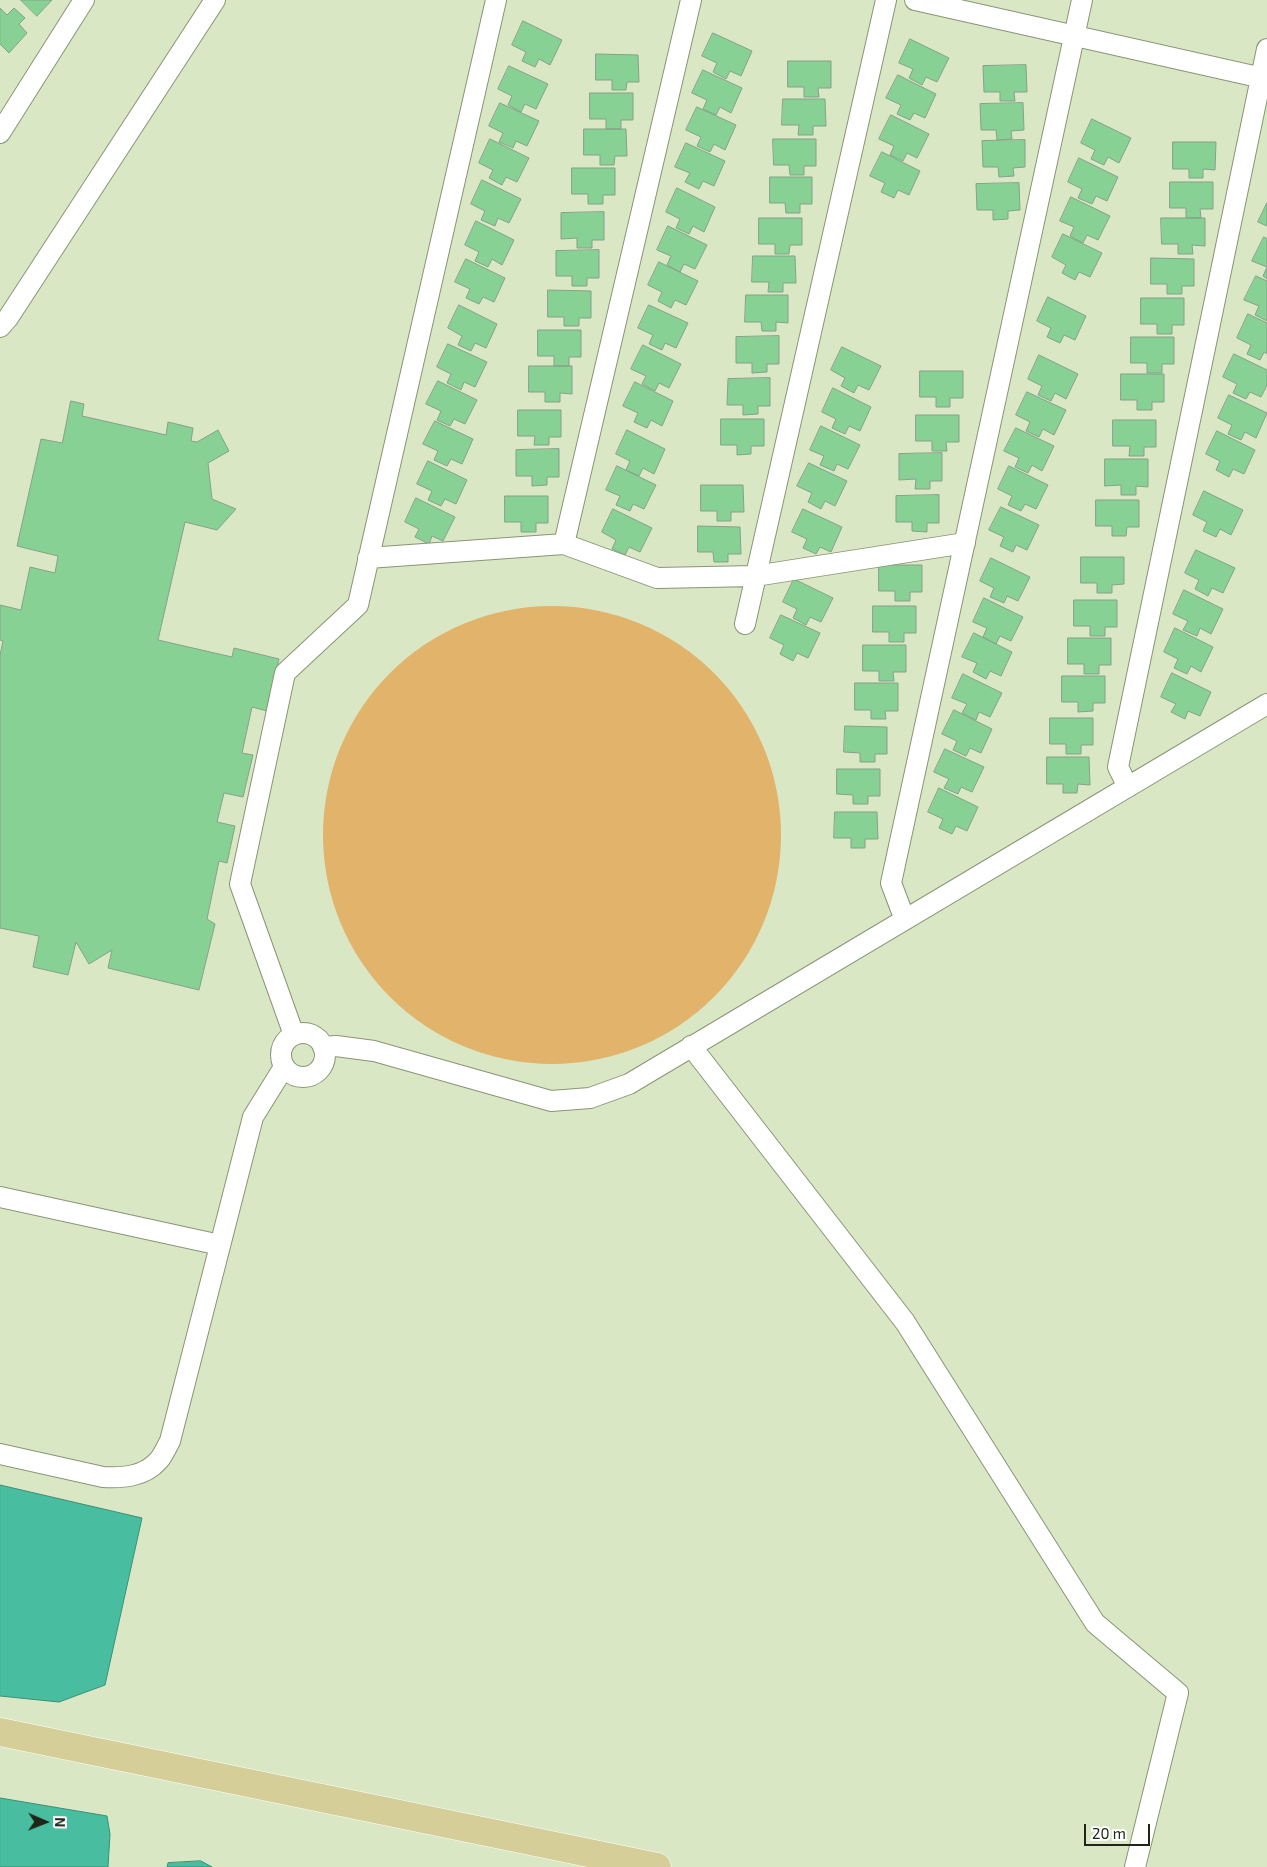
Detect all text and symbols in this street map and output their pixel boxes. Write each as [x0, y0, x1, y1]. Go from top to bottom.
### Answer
north arrow [20, 1797, 70, 1847]
scale bar [1087, 1814, 1153, 1846]
text: N [52, 1817, 69, 1827]
text: 20 m [1092, 1824, 1126, 1842]

